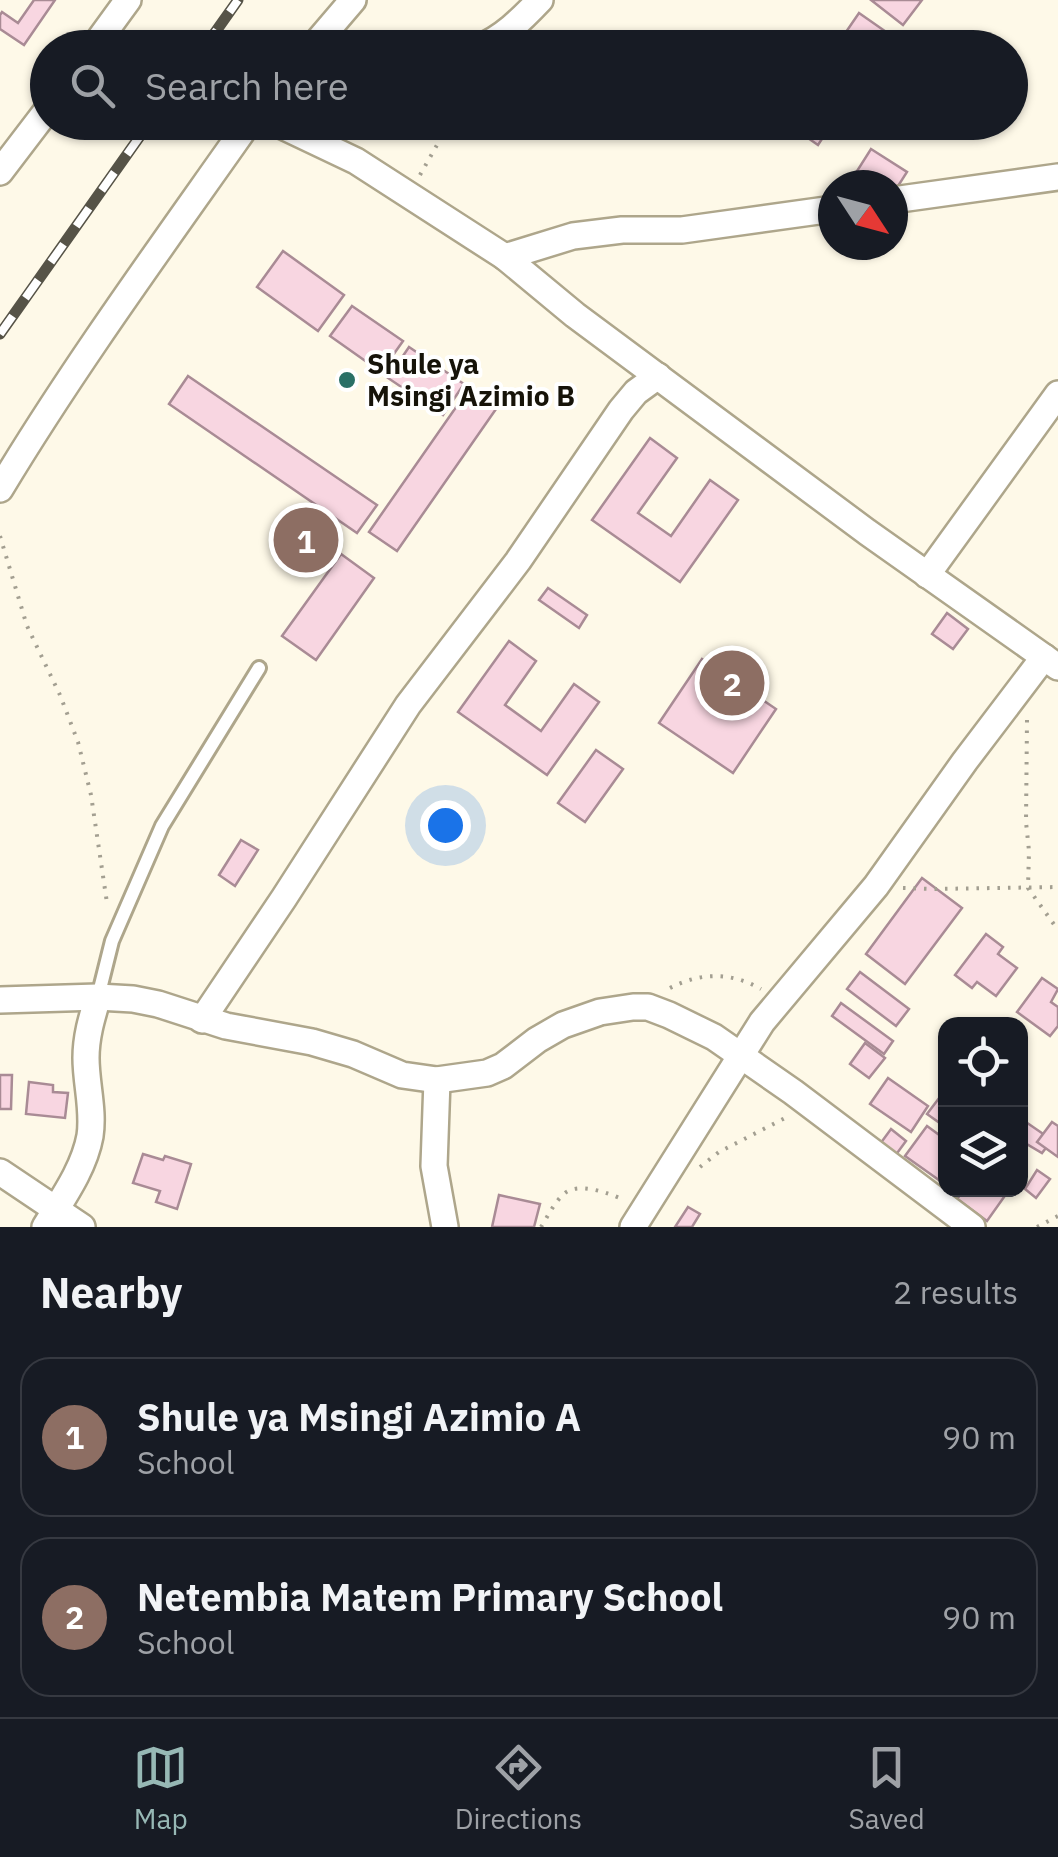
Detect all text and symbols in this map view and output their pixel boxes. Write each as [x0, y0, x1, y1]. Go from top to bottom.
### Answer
search box [30, 30, 1028, 140]
icon: search [65, 58, 120, 113]
text: Search here [145, 61, 349, 110]
north arrow [818, 170, 908, 260]
place label: Shule ya Msingi Azimio B [367, 345, 575, 414]
marker: Shule ya Msingi Azimio B [336, 369, 358, 391]
pin: 1 [274, 502, 338, 578]
pin: 2 [700, 646, 764, 720]
your location [420, 800, 471, 851]
map controls [938, 1017, 1028, 1197]
button: locate [938, 1017, 1028, 1107]
button: layers [938, 1107, 1028, 1197]
text: Nearby [40, 1265, 182, 1320]
text: 2 results [893, 1271, 1018, 1313]
text: Shule ya Msingi Azimio A [137, 1392, 581, 1441]
text: 1 [65, 1416, 84, 1458]
text: 90 m [942, 1416, 1016, 1458]
text: School [137, 1441, 234, 1483]
text: Netembia Matem Primary School [137, 1572, 723, 1621]
text: 2 [65, 1596, 84, 1638]
text: 90 m [942, 1596, 1016, 1638]
text: School [137, 1621, 234, 1663]
tab: Map [133, 1740, 188, 1837]
tab: Directions [455, 1740, 582, 1837]
tab: Saved [849, 1740, 925, 1837]

